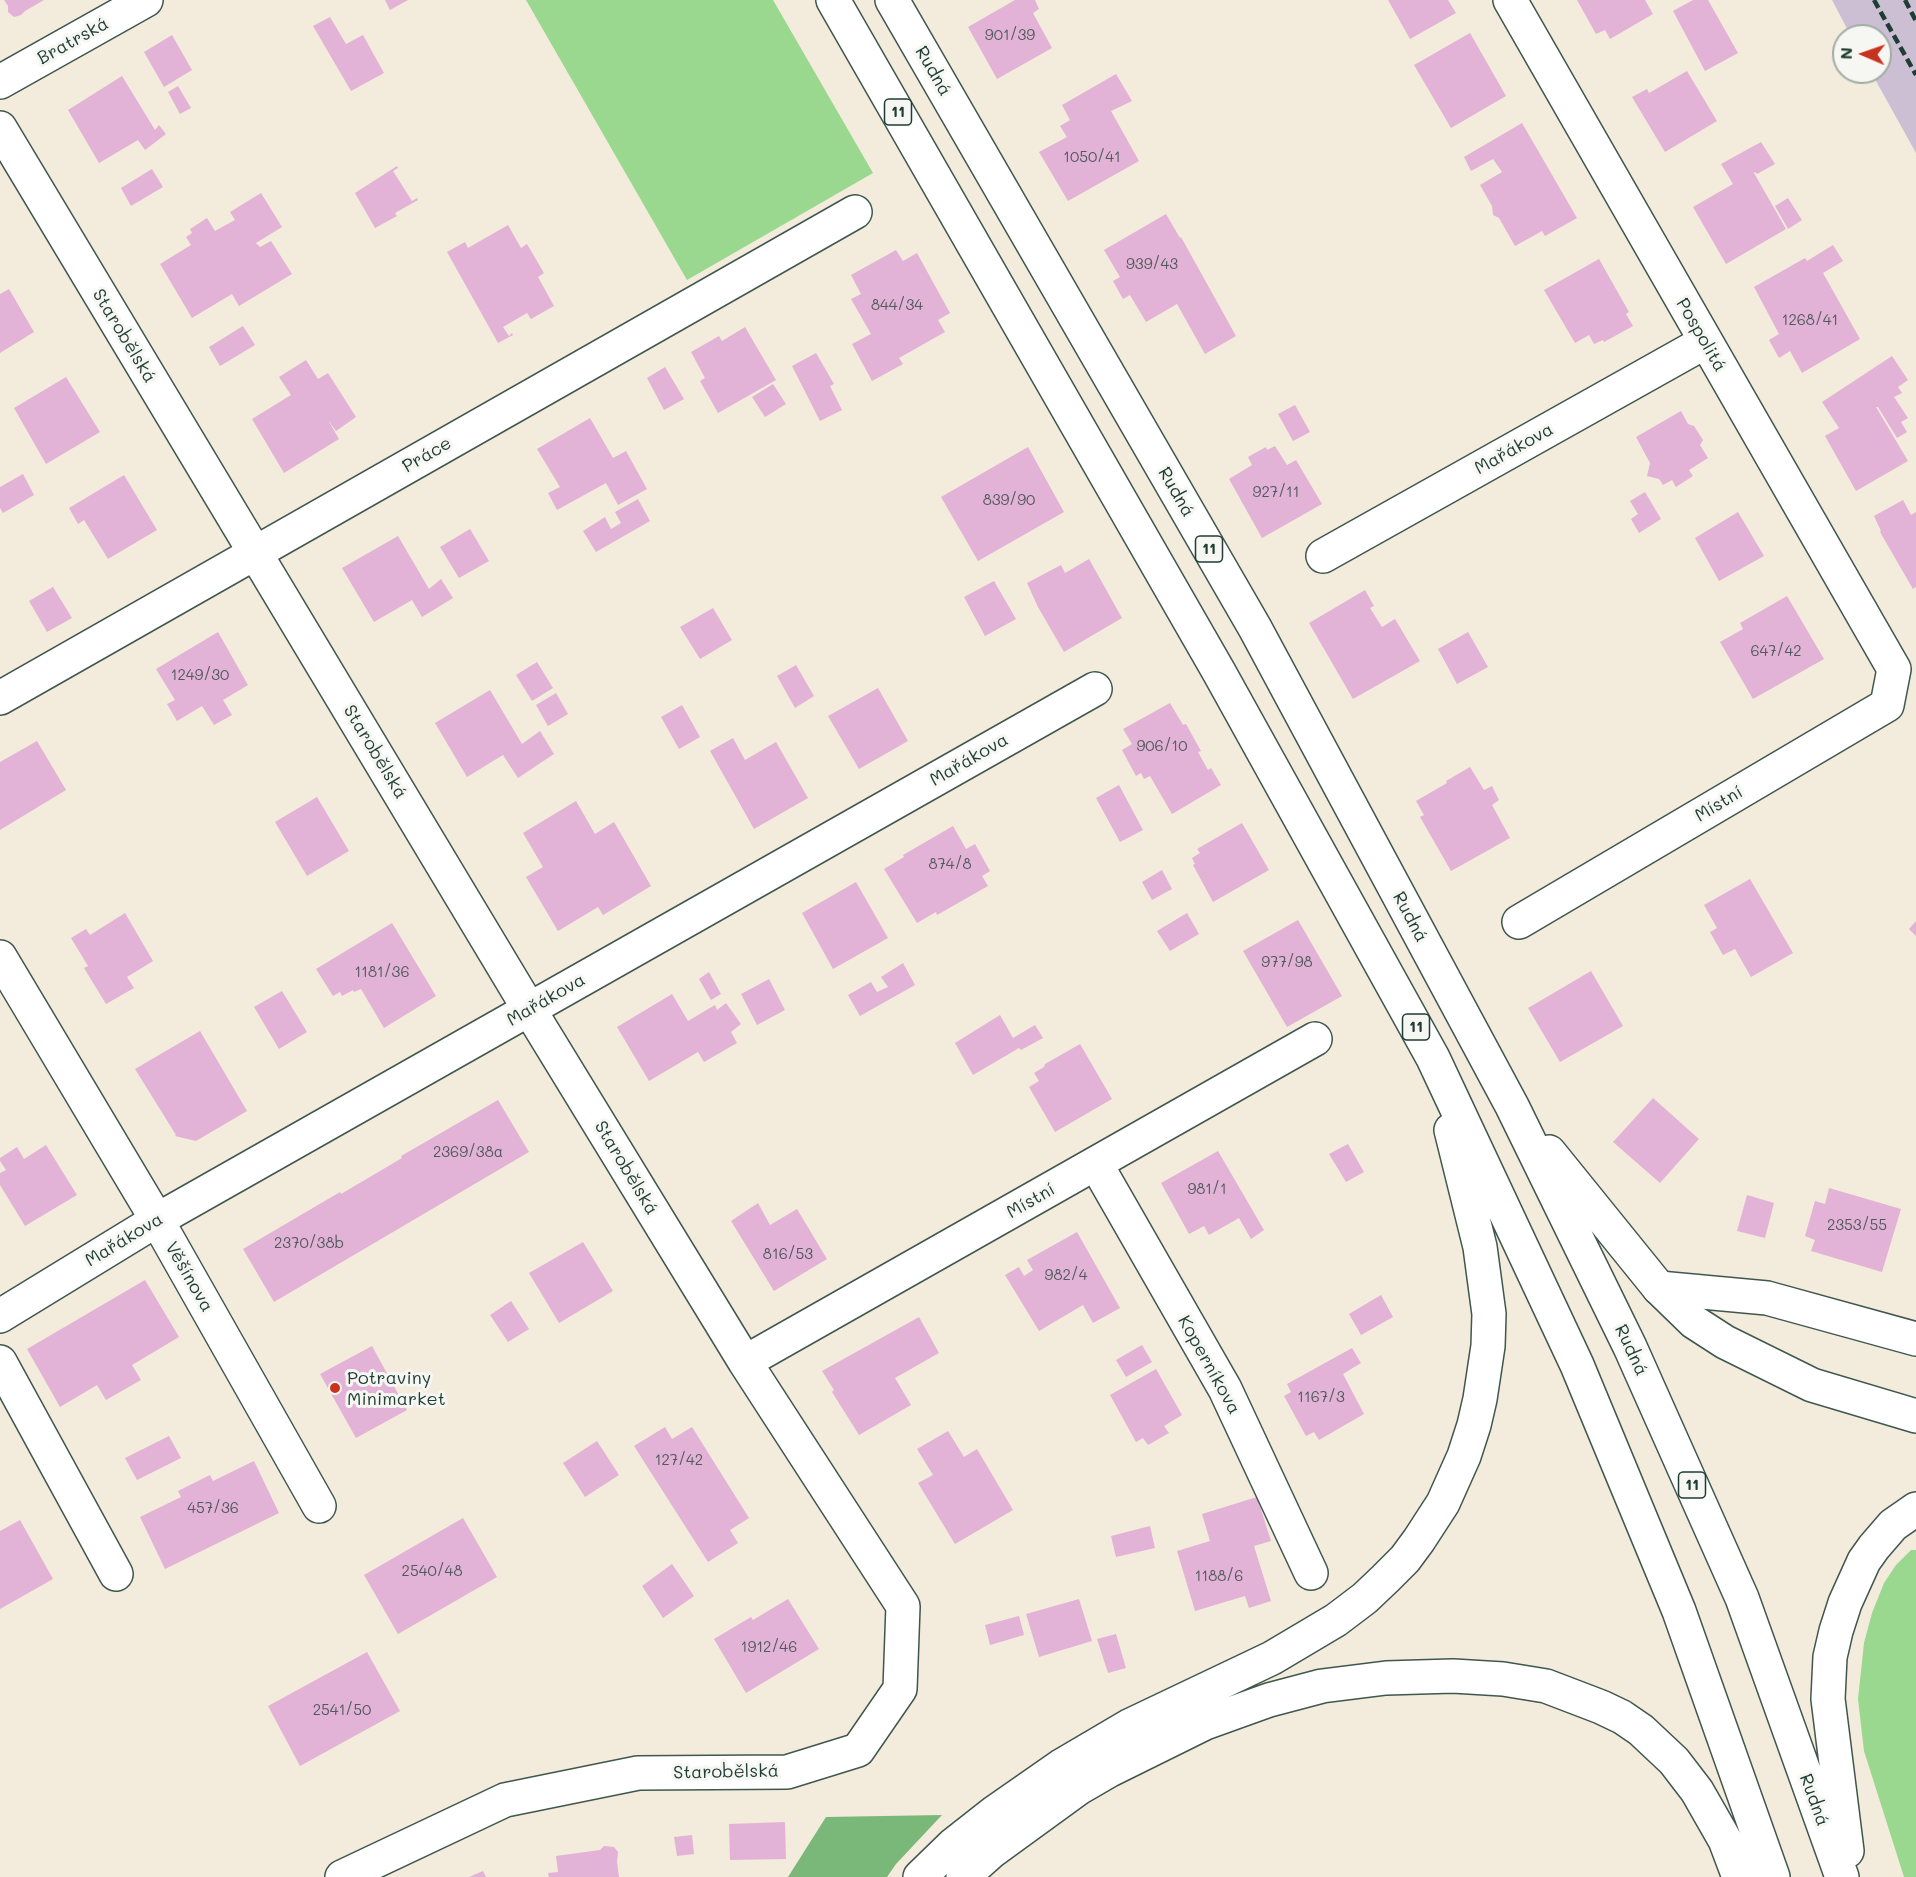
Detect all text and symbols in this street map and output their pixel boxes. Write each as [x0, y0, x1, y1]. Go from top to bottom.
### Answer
street label: Bratrská [34, 13, 112, 69]
north arrow [1832, 24, 1892, 84]
house number: 901/39 [985, 26, 1035, 44]
street label: Rudná [910, 42, 956, 100]
text: N [1835, 47, 1856, 60]
road number: 11 [884, 99, 912, 125]
house number: 1050/41 [1063, 148, 1121, 166]
house number: 939/43 [1126, 255, 1178, 273]
street label: Starobělská [88, 285, 160, 387]
street label: Pospolitá [1671, 294, 1731, 376]
house number: 844/34 [871, 296, 923, 314]
house number: 1268/41 [1782, 311, 1838, 329]
street label: Mařákova [1471, 419, 1557, 479]
street label: Práce [399, 432, 455, 478]
street label: Rudná [1153, 463, 1199, 521]
house number: 927/11 [1253, 483, 1299, 501]
house number: 839/90 [983, 491, 1035, 509]
road number: 11 [1196, 536, 1222, 562]
house number: 647/42 [1750, 642, 1802, 660]
house number: 1249/30 [171, 666, 229, 684]
street label: Starobělská [339, 701, 411, 803]
street label: Mařákova [926, 729, 1012, 791]
house number: 906/10 [1136, 737, 1188, 755]
street label: Místní [1691, 781, 1747, 827]
house number: 874/8 [928, 855, 972, 873]
street label: Rudná [1388, 888, 1432, 946]
house number: 977/98 [1261, 953, 1313, 971]
house number: 1181/36 [355, 963, 409, 981]
street label: Mařákova [503, 969, 589, 1031]
road number: 11 [1402, 1014, 1430, 1040]
street label: Starobělská [590, 1117, 662, 1219]
house number: 2369/38a [433, 1143, 503, 1161]
street label: Místní [1003, 1179, 1059, 1223]
house number: 981/1 [1187, 1180, 1227, 1198]
street label: Mařákova [81, 1208, 167, 1272]
house number: 2353/55 [1827, 1216, 1887, 1234]
house number: 2370/38b [274, 1234, 344, 1252]
street label: Věšínova [160, 1238, 218, 1316]
house number: 816/53 [763, 1245, 813, 1263]
house number: 982/4 [1045, 1266, 1087, 1284]
street label: Koperníkova [1173, 1312, 1245, 1418]
street label: Rudná [1610, 1321, 1652, 1379]
place label: Potraviny Minimarket [347, 1367, 446, 1410]
marker: Potraviny Minimarket [328, 1381, 342, 1395]
house number: 1167/3 [1297, 1388, 1345, 1406]
house number: 127/42 [655, 1451, 703, 1469]
road number: 11 [1678, 1472, 1706, 1498]
house number: 457/36 [187, 1499, 239, 1517]
house number: 2540/48 [402, 1562, 462, 1580]
house number: 1188/6 [1195, 1567, 1243, 1585]
house number: 1912/46 [741, 1638, 797, 1656]
house number: 2541/50 [313, 1701, 371, 1719]
street label: Starobělská [673, 1760, 779, 1784]
street label: Rudná [1795, 1771, 1833, 1829]

